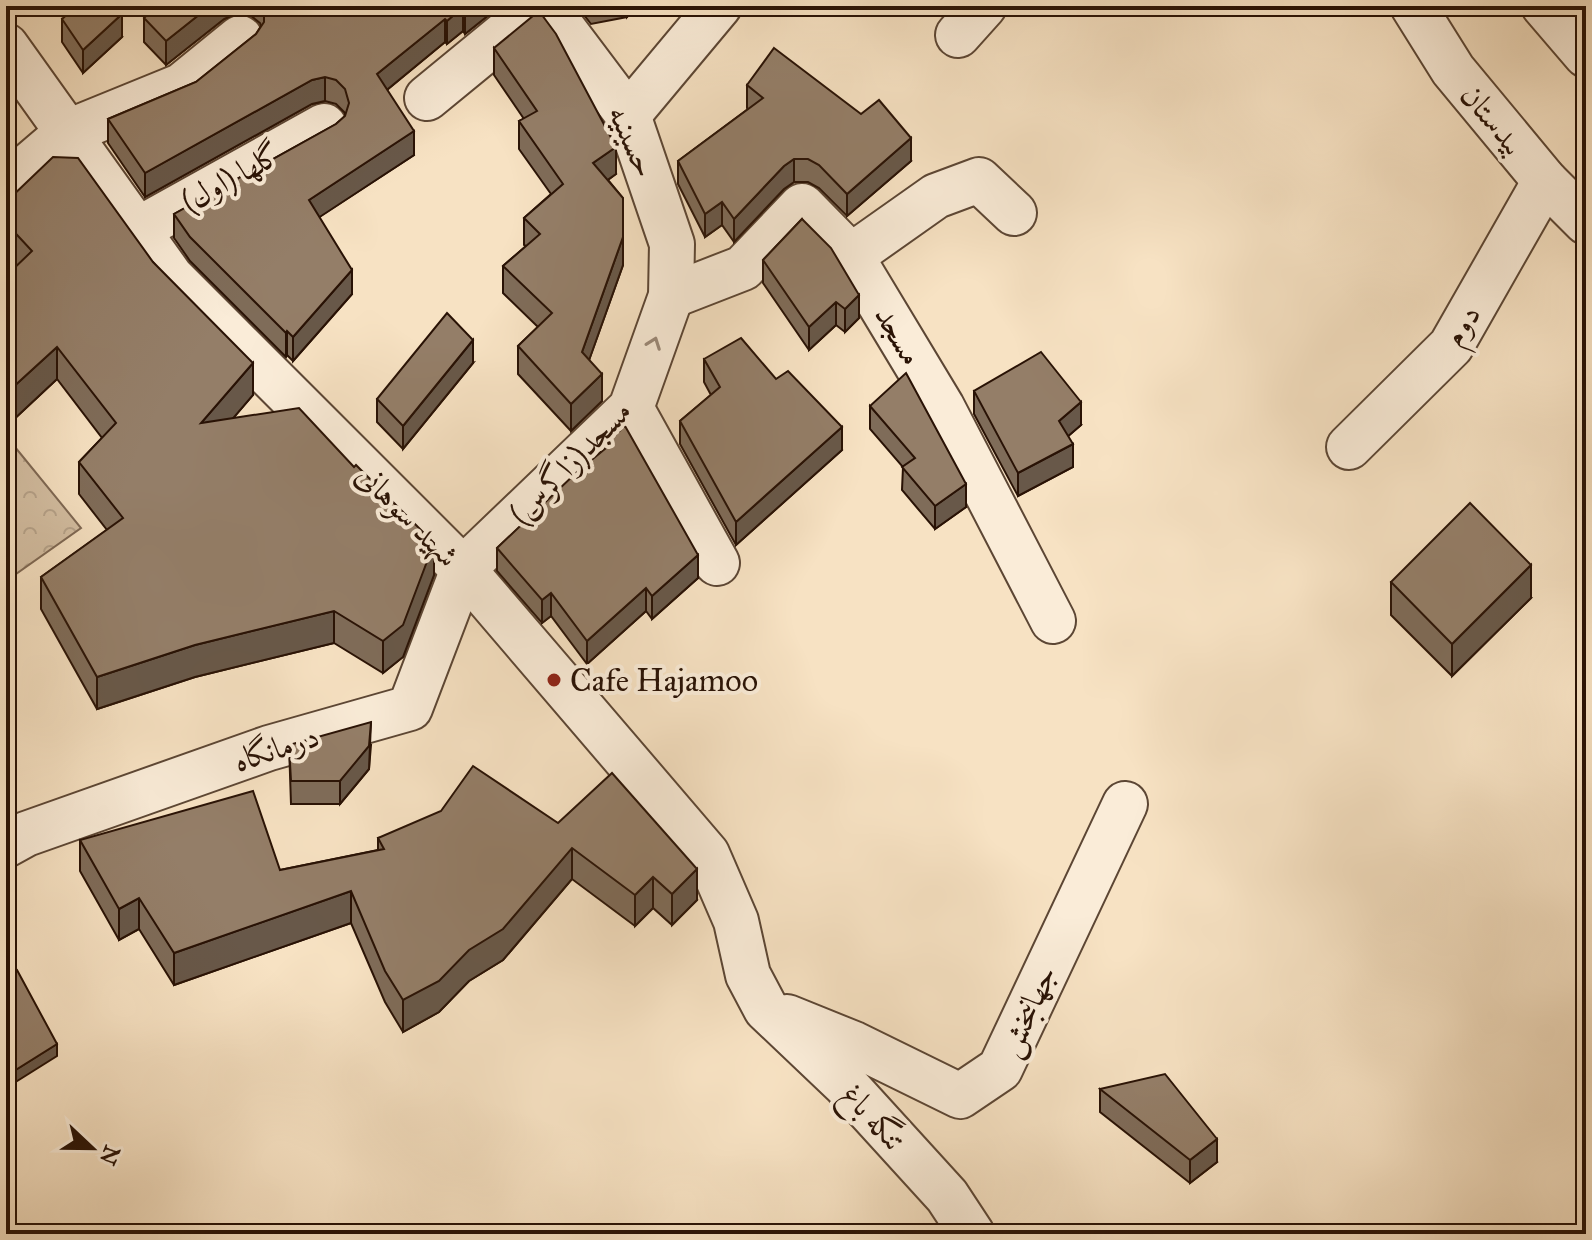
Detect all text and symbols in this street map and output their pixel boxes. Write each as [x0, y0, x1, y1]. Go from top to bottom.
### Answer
street label: بیدستان [1452, 76, 1533, 162]
street label: حسینیه [600, 99, 666, 183]
street label: گلها (اول) [174, 134, 288, 221]
street label: دوم [1434, 297, 1496, 358]
street label: مسجد [866, 298, 931, 372]
one-way arrow [644, 337, 661, 351]
street label: مسجد(زاگرس) [500, 390, 640, 533]
street label: شهید سوهانی [347, 456, 467, 576]
place label: Cafe Hajamoo [570, 661, 758, 700]
marker: Cafe Hajamoo [545, 671, 563, 689]
street label: درمانگاه [228, 715, 324, 781]
street label: جهانبخش [989, 959, 1067, 1064]
street label: تنگه باغ [827, 1075, 915, 1164]
north arrow [52, 1108, 132, 1188]
text: N [94, 1142, 126, 1169]

